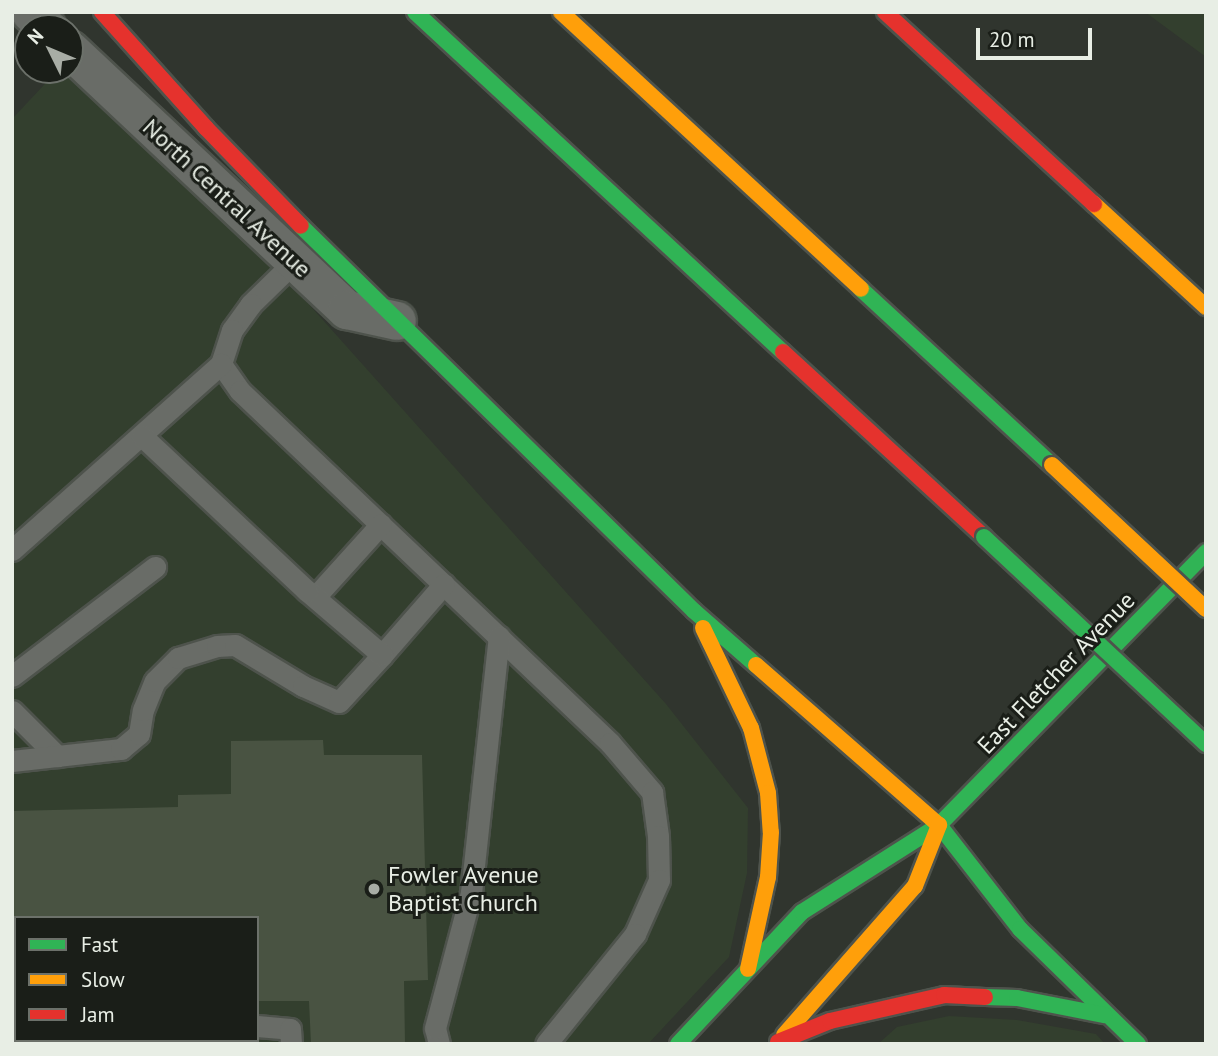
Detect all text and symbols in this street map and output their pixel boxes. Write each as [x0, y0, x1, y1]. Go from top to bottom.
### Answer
north arrow [14, 14, 84, 84]
scale bar [980, 14, 1096, 58]
text: N [22, 23, 48, 49]
text: 20 m [989, 26, 1035, 53]
street label: North Central Avenue [137, 112, 317, 284]
street label: East Fletcher Avenue [971, 586, 1141, 760]
place label: Fowler Avenue Baptist Church [388, 861, 539, 917]
marker: Fowler Avenue Baptist Church [366, 881, 382, 897]
legend [14, 916, 259, 1042]
text: Fast [81, 931, 118, 958]
text: Slow [81, 966, 125, 993]
text: Jam [81, 1001, 115, 1028]

